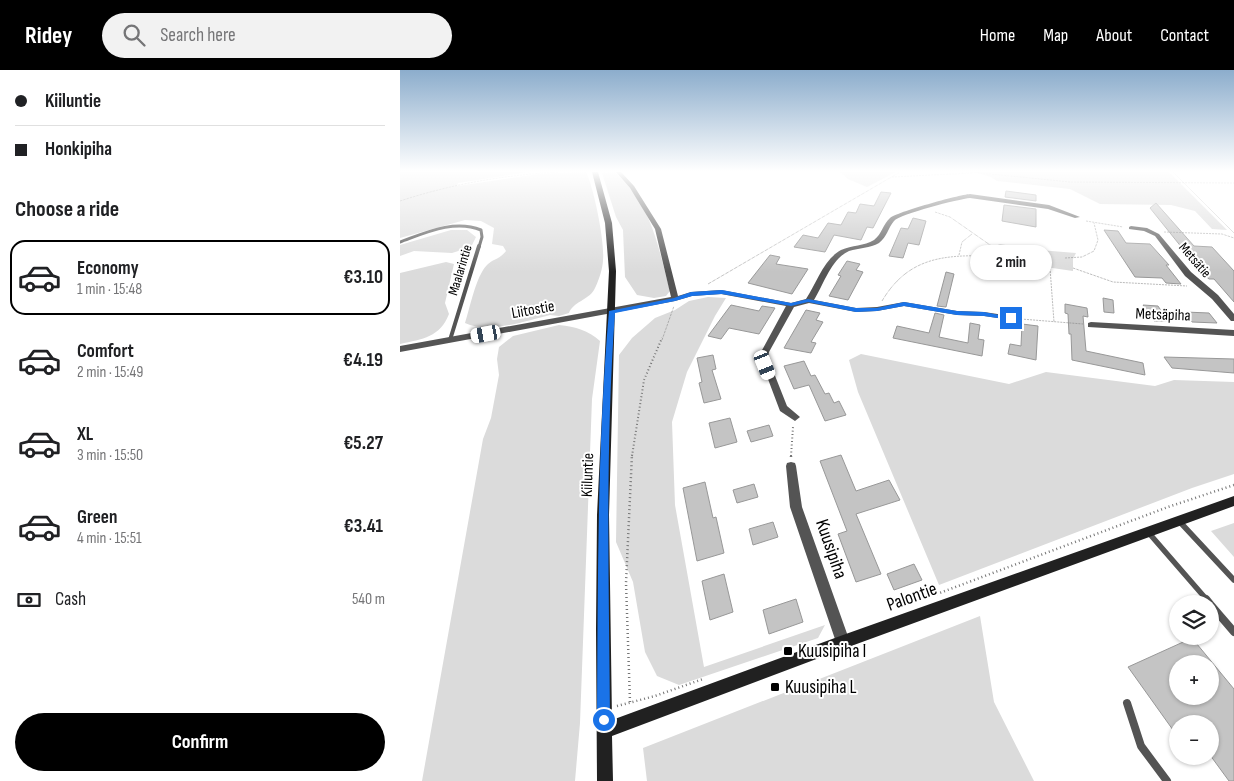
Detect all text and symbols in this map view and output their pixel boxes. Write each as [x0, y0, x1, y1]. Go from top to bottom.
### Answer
search box [102, 13, 452, 58]
text: Ridey [25, 21, 72, 50]
icon: search [120, 21, 148, 49]
text: Search here [160, 24, 236, 47]
text: Home [980, 25, 1015, 46]
text: Map [1043, 25, 1068, 46]
text: About [1096, 25, 1132, 46]
text: Contact [1160, 25, 1209, 46]
text: Kiiluntie [45, 90, 101, 113]
text: Honkipiha [45, 138, 112, 161]
text: Choose a ride [15, 196, 119, 223]
street label: Metsätie [1175, 239, 1215, 281]
street label: Maalarintie [444, 243, 476, 297]
callout: 2 min [970, 246, 1052, 280]
text: 2 min [996, 253, 1026, 272]
icon: car [17, 255, 62, 300]
text: Economy [77, 257, 139, 280]
text: €3.10 [343, 266, 383, 289]
text: 1 min · 15:48 [77, 280, 142, 299]
street label: Liitostie [510, 297, 556, 323]
street label: Metsäpiha [1135, 305, 1191, 325]
route end [1000, 307, 1022, 329]
car [469, 324, 502, 344]
icon: car [17, 338, 62, 383]
text: Comfort [77, 340, 134, 363]
car [752, 348, 777, 382]
text: €4.19 [343, 349, 383, 372]
text: 2 min · 15:49 [77, 363, 143, 382]
icon: car [17, 421, 62, 466]
text: XL [77, 423, 93, 446]
text: €5.27 [343, 432, 383, 455]
text: 3 min · 15:50 [77, 446, 143, 465]
street label: Kiiluntie [578, 453, 598, 497]
icon: car [17, 504, 62, 549]
text: Green [77, 506, 117, 529]
text: €3.41 [344, 515, 383, 538]
street label: Kuusipiha [810, 516, 852, 582]
text: 4 min · 15:51 [77, 529, 142, 548]
street label: Palontie [884, 577, 940, 617]
icon: cash [15, 586, 43, 614]
text: Cash [55, 588, 86, 611]
text: 540 m [352, 590, 385, 609]
map controls [1169, 595, 1219, 765]
button: layers [1169, 595, 1219, 645]
place label: Kuusipiha I [798, 640, 866, 663]
marker: Kuusipiha I [782, 645, 794, 657]
button: + [1169, 655, 1219, 705]
place label: Kuusipiha L [785, 676, 857, 699]
marker: Kuusipiha L [769, 681, 781, 693]
route start [593, 709, 615, 731]
button: Confirm [15, 713, 385, 771]
button: − [1169, 715, 1219, 765]

